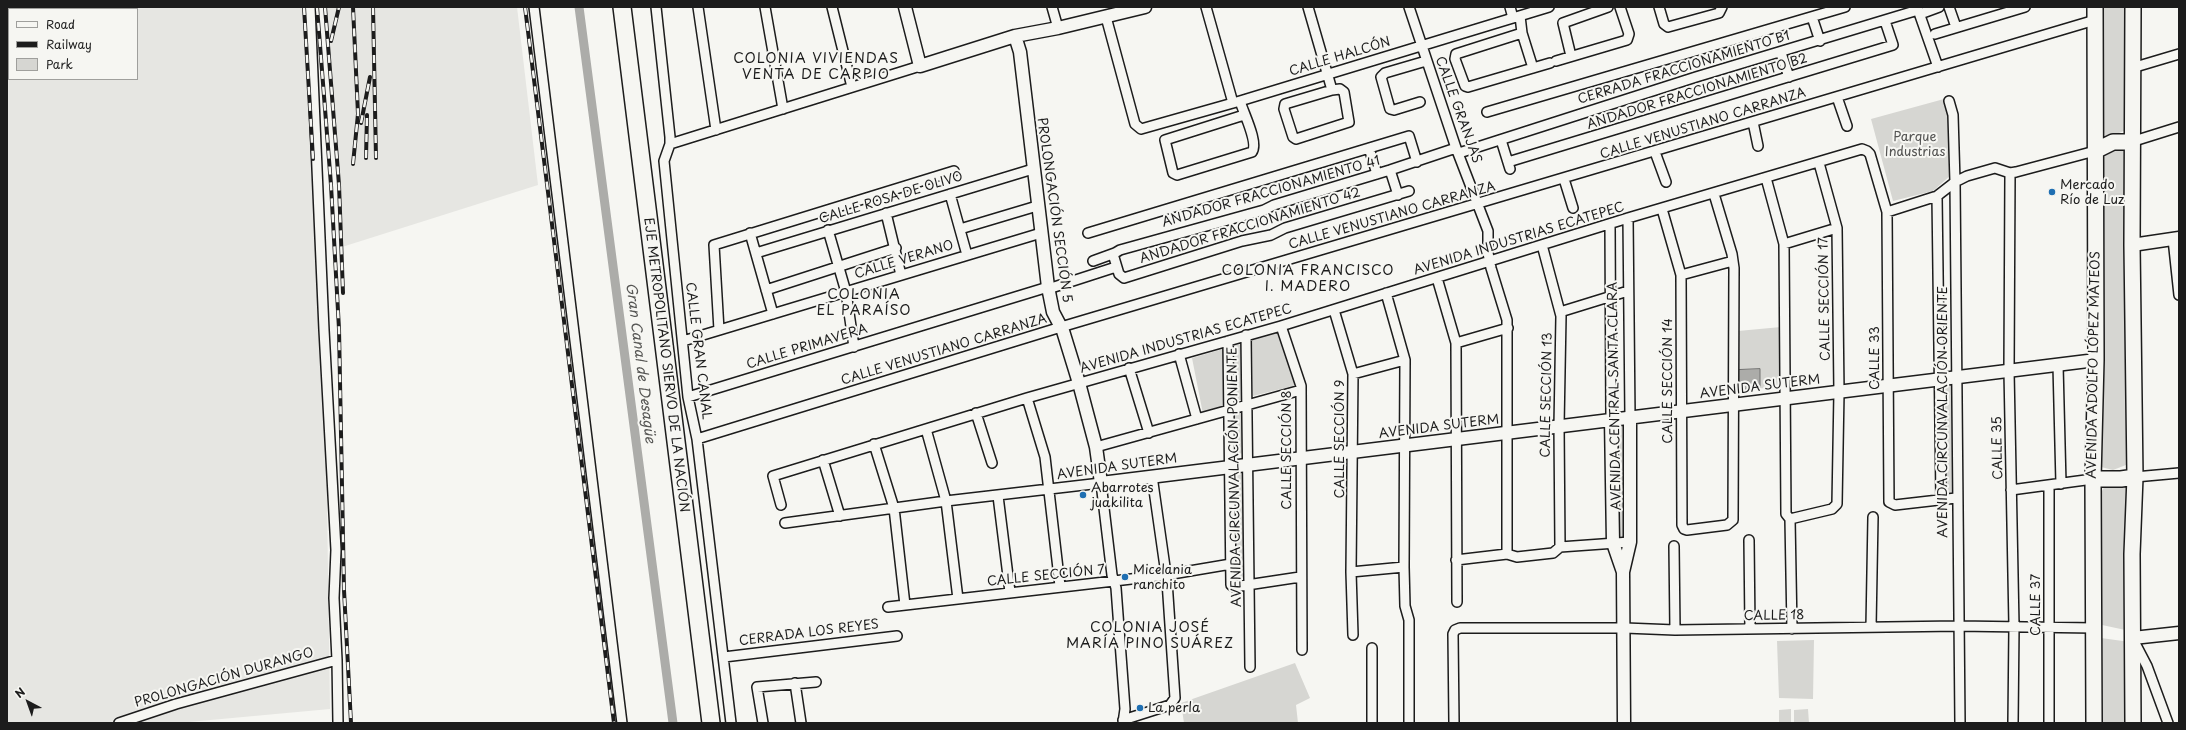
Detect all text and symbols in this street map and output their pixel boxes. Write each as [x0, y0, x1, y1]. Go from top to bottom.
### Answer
legend [8, 8, 138, 80]
text: Road [46, 15, 75, 33]
street label: CERRADA FRACCIONAMIENTO B1 [1576, 28, 1792, 108]
street label: CALLE HALCÓN [1288, 34, 1392, 80]
text: Railway [46, 35, 92, 53]
district label: COLONIA VIVIENDAS VENTA DE CARPIO [734, 51, 898, 84]
street label: ANDADOR FRACCIONAMIENTO B2 [1585, 51, 1809, 133]
street label: CALLE GRANJAS [1431, 54, 1485, 166]
text: Park [46, 55, 73, 73]
street label: CALLE VENUSTIANO CARRANZA [1598, 85, 1808, 163]
street label: PROLONGACIÓN SECCIÓN 5 [1033, 116, 1075, 304]
park label: Parque Industrias [1885, 129, 1945, 160]
street label: ANDADOR FRACCIONAMIENTO 41 [1160, 153, 1382, 231]
street label: CALLE ROSA DE OLIVO [817, 169, 965, 227]
place label: Mercado Río de Luz [2060, 177, 2124, 208]
street label: CALLE VENUSTIANO CARRANZA [1287, 179, 1497, 253]
street label: ANDADOR FRACCIONAMIENTO 42 [1138, 185, 1362, 267]
marker: Mercado Río de Luz [2047, 187, 2057, 197]
street label: AVENIDA INDUSTRIAS ECATEPEC [1412, 199, 1626, 279]
street label: EJE METROPOLITANO SIERVO DE LA NACIÓN [640, 217, 692, 513]
street label: CALLE SECCIÓN 17 [1816, 237, 1834, 361]
street label: CALLE VERANO [853, 238, 955, 282]
street label: AVENIDA ADOLFO LÓPEZ MATEOS [2084, 251, 2104, 479]
district label: COLONIA FRANCISCO I. MADERO [1223, 263, 1393, 296]
street label: CALLE GRAN CANAL [682, 281, 714, 421]
water label: Gran Canal de Desagüe [622, 282, 658, 444]
street label: AVENIDA CENTRAL SANTA CLARA [1605, 282, 1625, 510]
street label: AVENIDA CIRCUNVALACIÓN ORIENTE [1935, 286, 1951, 538]
district label: COLONIA EL PARAÍSO [817, 287, 911, 320]
street label: AVENIDA INDUSTRIAS ECATEPEC [1078, 301, 1294, 377]
street label: CALLE VENUSTIANO CARRANZA [839, 311, 1049, 389]
street label: CALLE SECCIÓN 14 [1660, 318, 1676, 444]
street label: CALLE PRIMAVERA [745, 321, 869, 373]
street label: CALLE 33 [1867, 326, 1883, 390]
street label: CALLE SECCIÓN 13 [1538, 332, 1556, 458]
street label: AVENIDA CIRCUNVALACIÓN PONIENTE [1225, 347, 1245, 607]
street label: AVENIDA SUTERM [1699, 372, 1821, 402]
street label: CALLE SECCIÓN 9 [1332, 380, 1348, 498]
street label: CALLE SECCIÓN 8 [1279, 390, 1295, 510]
street label: AVENIDA SUTERM [1378, 412, 1500, 442]
street label: CALLE 35 [1990, 416, 2006, 480]
street label: AVENIDA SUTERM [1056, 451, 1178, 483]
place label: Abarrotes juakilita [1091, 480, 1154, 511]
marker: Abarrotes juakilita [1078, 490, 1088, 500]
street label: CALLE SECCIÓN 7 [986, 562, 1106, 590]
place label: Micelania ranchito [1133, 562, 1192, 593]
marker: Micelania ranchito [1120, 572, 1130, 582]
street label: CALLE 37 [2028, 574, 2044, 636]
street label: CALLE 18 [1743, 608, 1805, 624]
street label: CERRADA LOS REYES [738, 617, 880, 649]
district label: COLONIA JOSÉ MARÍA PINO SUÁREZ [1065, 620, 1235, 652]
street label: PROLONGACIÓN DURANGO [132, 645, 316, 711]
north arrow [8, 682, 48, 722]
text: N [11, 683, 29, 702]
place label: La perla [1148, 700, 1200, 716]
marker: La perla [1135, 703, 1145, 713]

